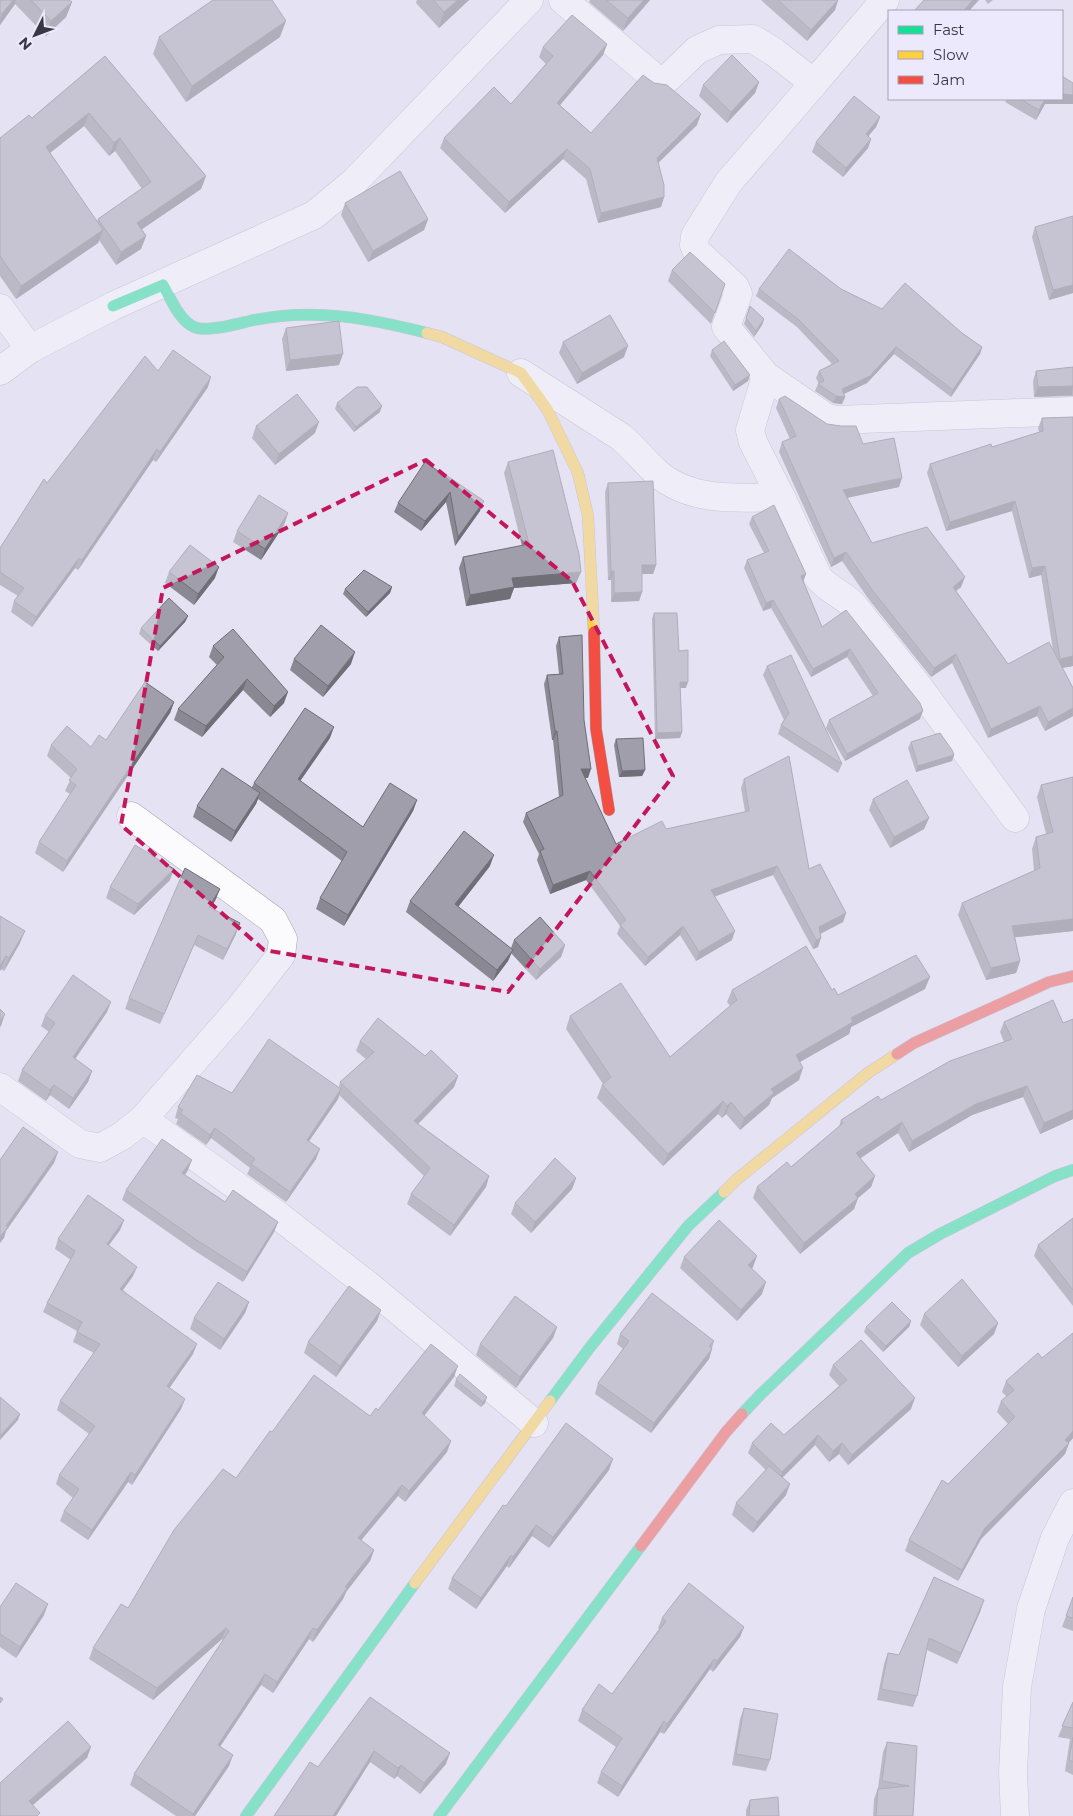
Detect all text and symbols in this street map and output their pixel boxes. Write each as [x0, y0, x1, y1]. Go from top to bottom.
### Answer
north arrow [10, 10, 60, 60]
legend [888, 10, 1063, 100]
text: Fast [933, 20, 964, 39]
text: N [15, 33, 36, 54]
text: Slow [933, 45, 969, 64]
text: Jam [932, 70, 965, 89]

